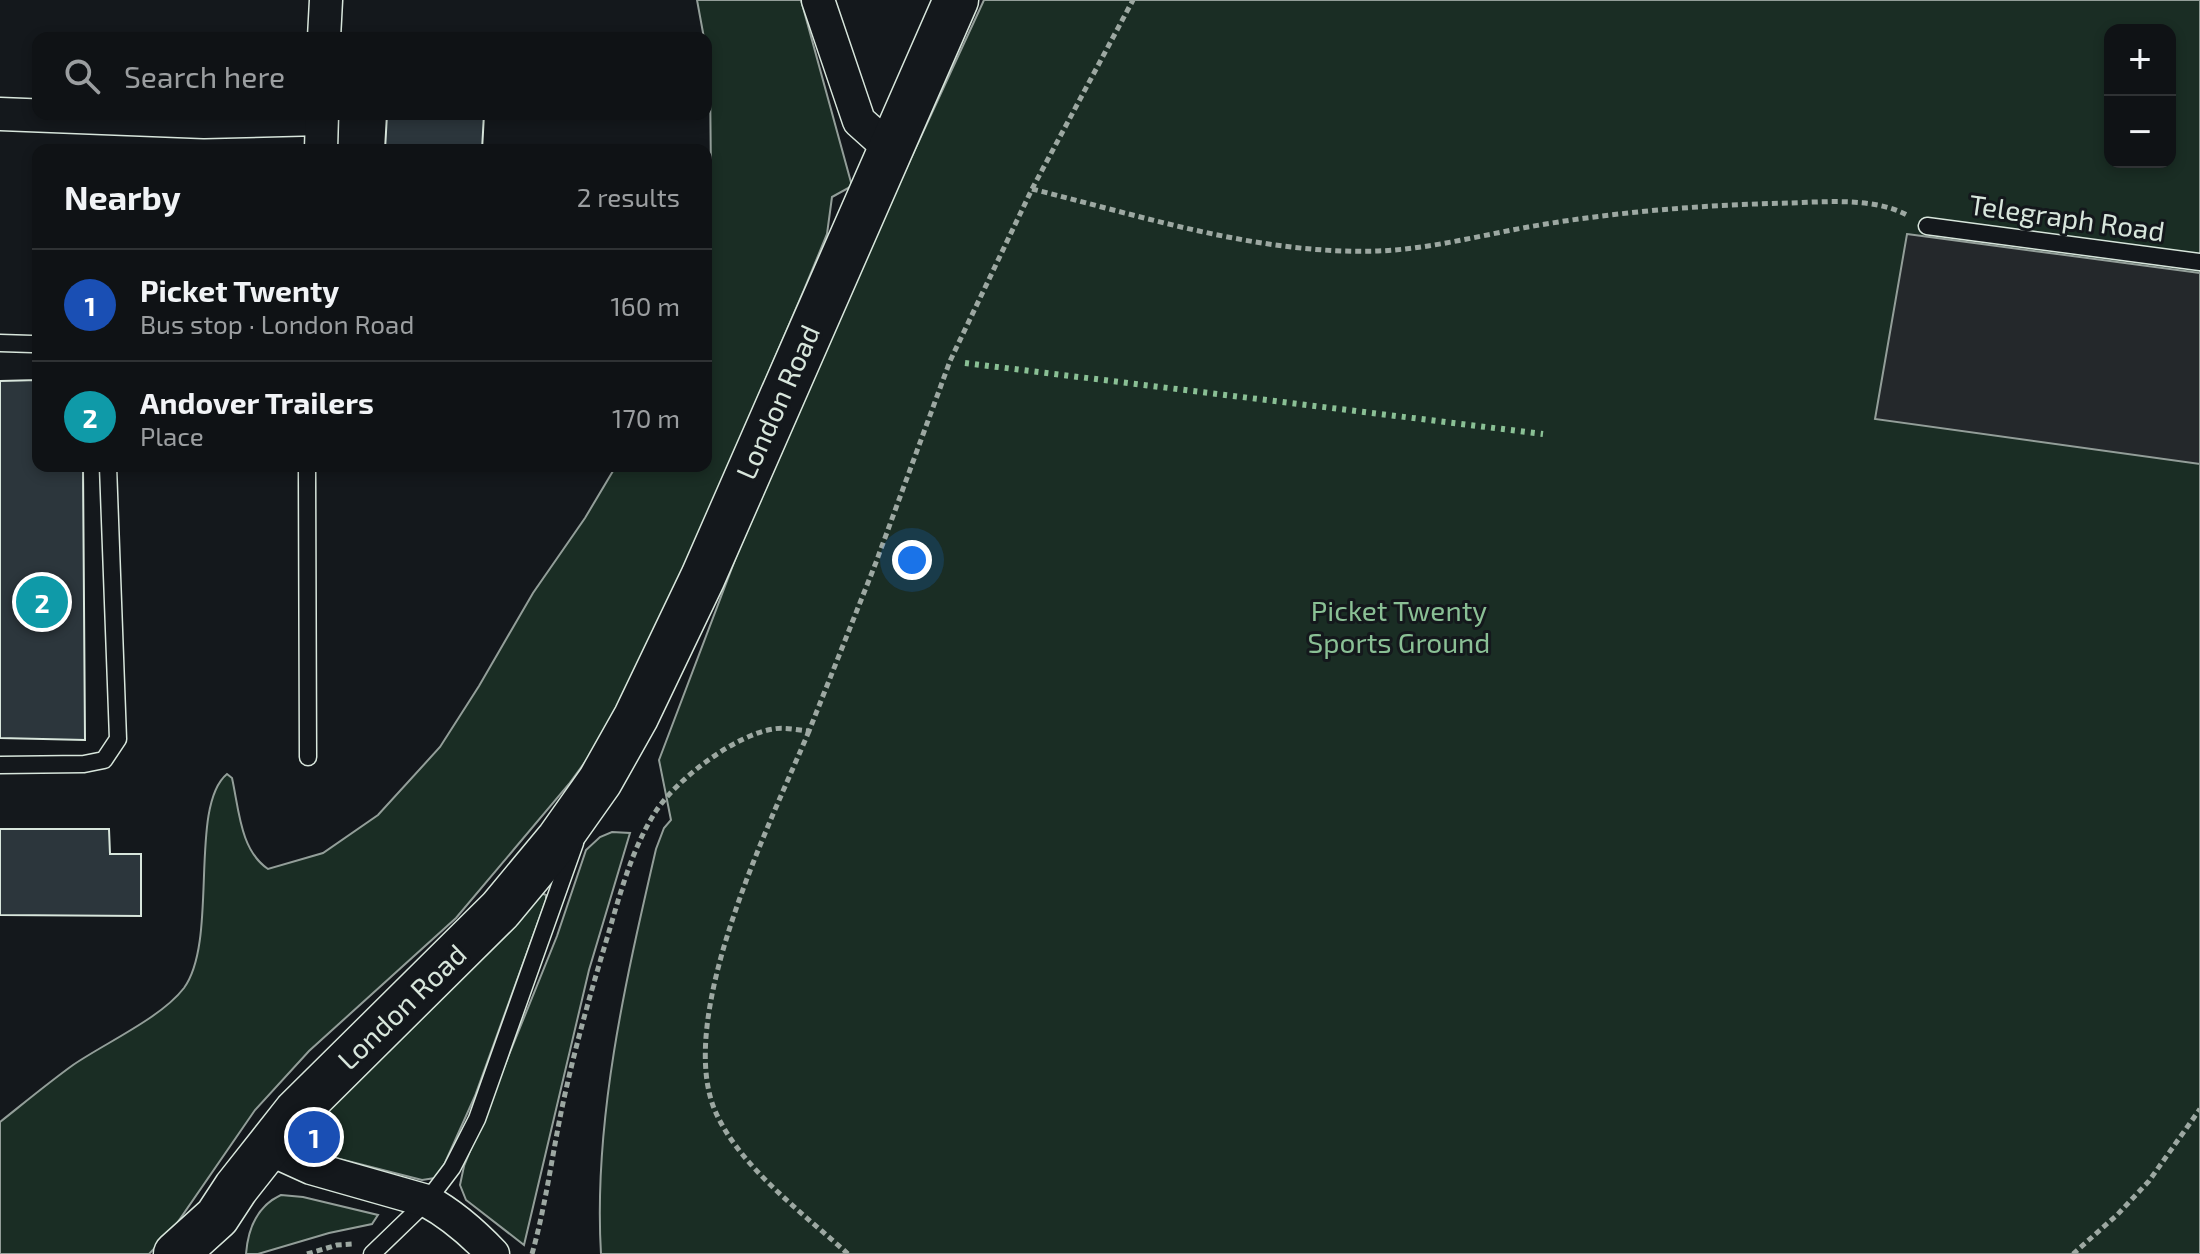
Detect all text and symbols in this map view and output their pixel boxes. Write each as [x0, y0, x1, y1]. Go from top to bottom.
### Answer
map controls [2104, 24, 2176, 168]
button: + [2104, 24, 2176, 96]
search box [32, 32, 712, 120]
icon: search [60, 54, 104, 98]
text: Search here [124, 58, 285, 94]
button: − [2104, 96, 2176, 168]
text: Nearby [64, 176, 181, 217]
text: 2 results [577, 181, 680, 212]
street label: Telegraph Road [1967, 186, 2167, 248]
text: Picket Twenty [140, 272, 339, 308]
text: 1 [84, 290, 96, 321]
text: 160 m [611, 290, 680, 321]
text: Bus stop · London Road [140, 308, 414, 339]
street label: London Road [728, 319, 826, 484]
text: Andover Trailers [140, 384, 374, 420]
text: 2 [82, 402, 98, 433]
text: 170 m [612, 402, 680, 433]
text: Place [140, 420, 204, 451]
your location [892, 540, 932, 580]
pin: 2 [16, 572, 68, 632]
park label: Picket Twenty Sports Ground [1308, 593, 1490, 659]
street label: London Road [330, 937, 473, 1076]
pin: 1 [288, 1107, 340, 1167]

